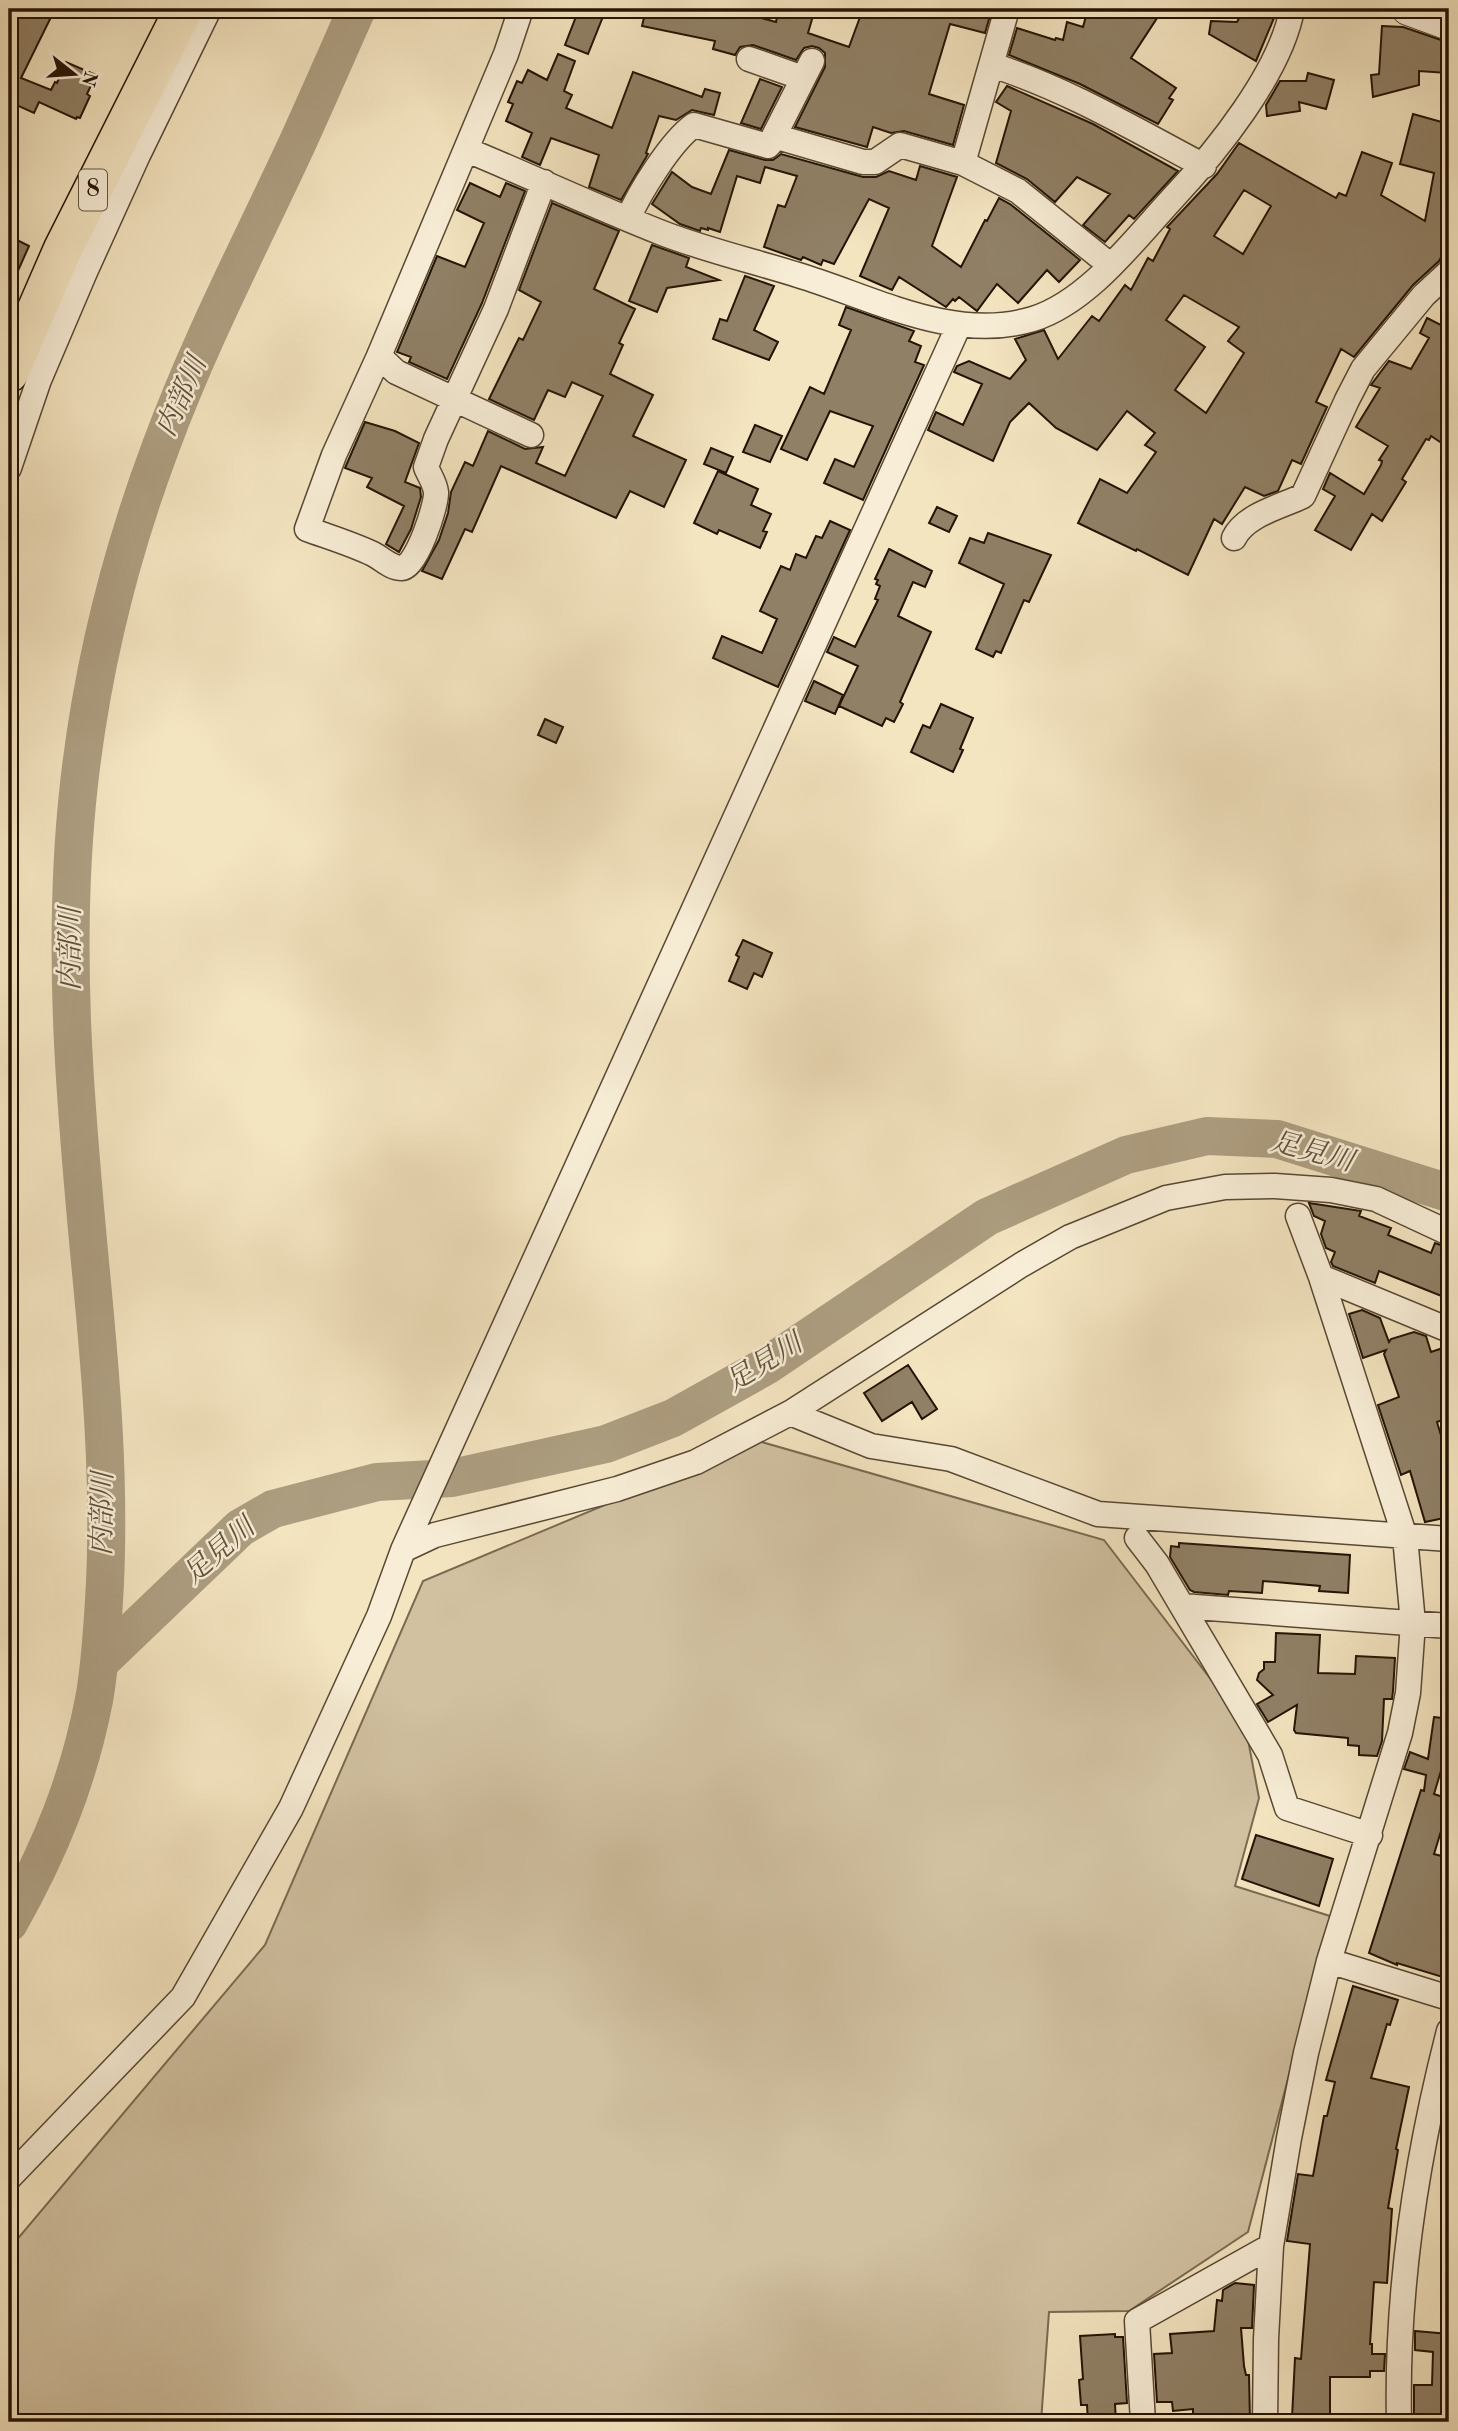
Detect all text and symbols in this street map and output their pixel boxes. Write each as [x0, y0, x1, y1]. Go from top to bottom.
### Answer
north arrow [38, 38, 108, 108]
text: N [77, 69, 99, 88]
road number: 8 [79, 170, 107, 210]
water label: 内部川 [150, 349, 214, 441]
water label: 内部川 [55, 904, 86, 991]
water label: 足見川 [1268, 1126, 1360, 1178]
water label: 足見川 [720, 1326, 811, 1398]
water label: 内部川 [86, 1469, 119, 1556]
water label: 足見川 [177, 1510, 263, 1590]

